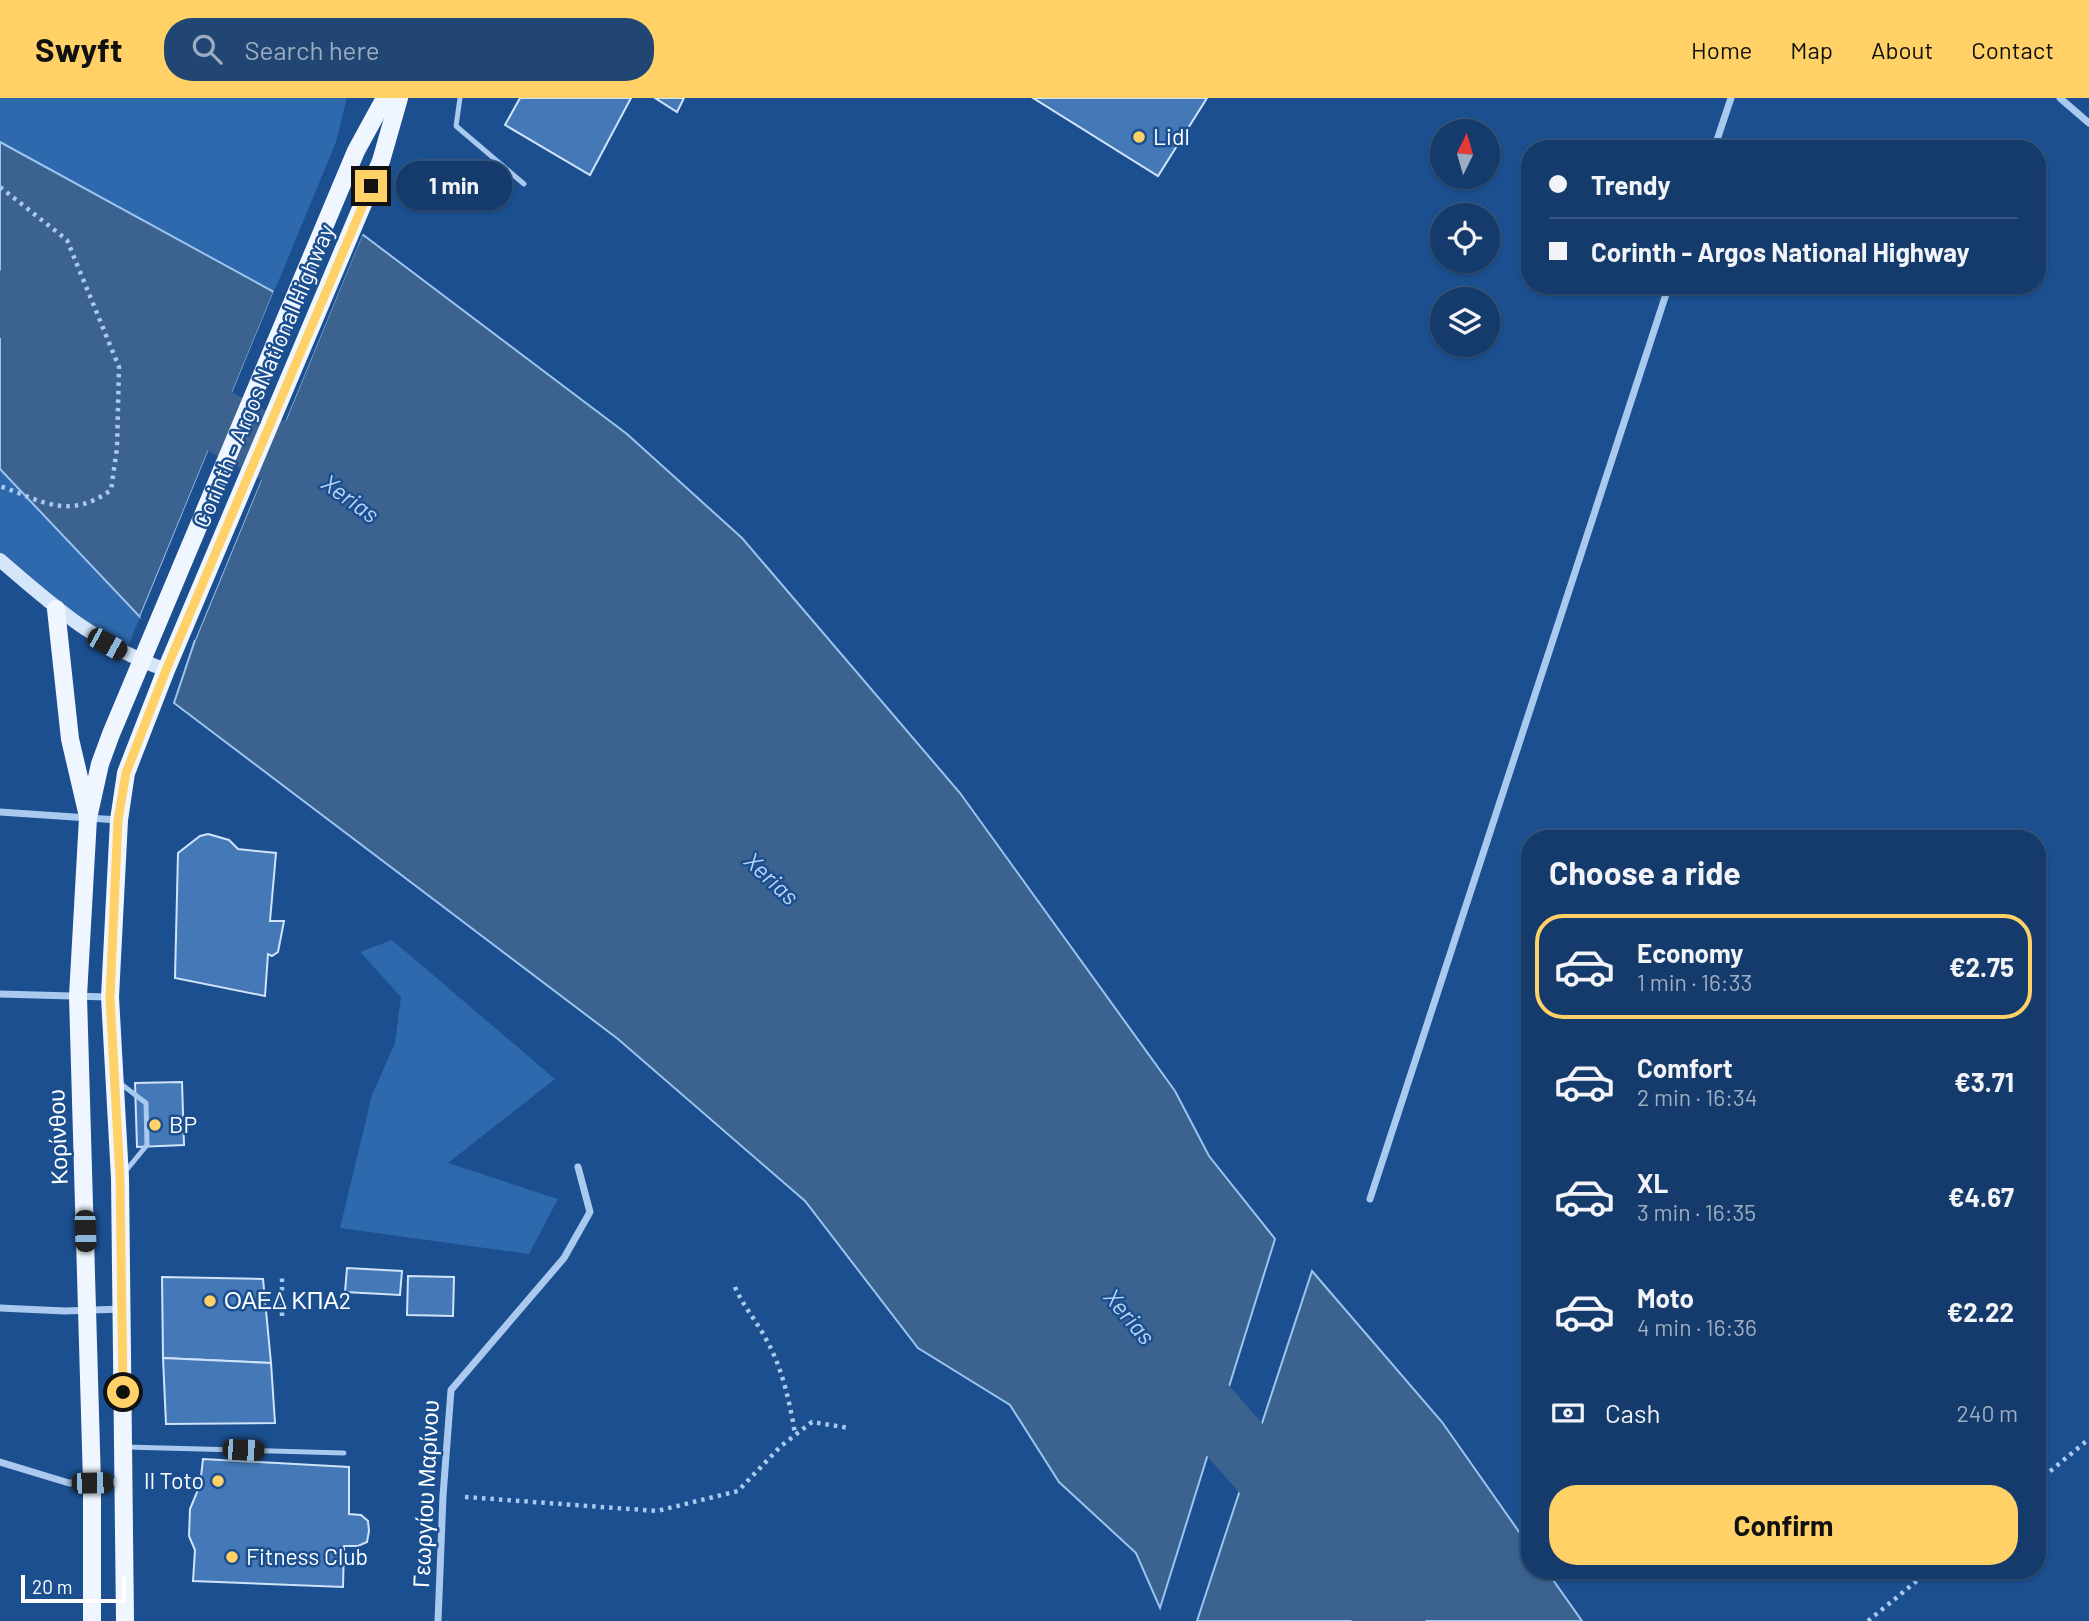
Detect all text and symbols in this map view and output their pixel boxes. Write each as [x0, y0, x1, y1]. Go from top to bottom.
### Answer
search box [164, 18, 654, 81]
text: Swyft [35, 29, 122, 69]
icon: search [188, 30, 226, 68]
text: Search here [244, 34, 380, 65]
text: Home [1691, 35, 1752, 64]
text: Map [1790, 35, 1833, 64]
text: About [1871, 35, 1933, 64]
text: Contact [1971, 35, 2054, 64]
north arrow [1430, 119, 1500, 189]
map controls [1430, 119, 1500, 357]
place label: Lidl [1153, 122, 1190, 150]
marker: Lidl [1131, 129, 1147, 145]
callout: 1 min [396, 162, 511, 210]
text: Trendy [1591, 169, 1671, 200]
route end [355, 170, 387, 202]
text: 1 min [429, 171, 479, 199]
button: locate [1430, 203, 1500, 273]
street label: Corinth - Argos National Highway [186, 219, 340, 531]
text: Corinth - Argos National Highway [1591, 236, 1970, 267]
button: layers [1430, 287, 1500, 357]
water label: Xerias [316, 467, 385, 528]
car [84, 625, 131, 663]
water label: Xerias [739, 845, 805, 910]
text: Choose a ride [1549, 853, 1741, 891]
icon: car [1553, 935, 1616, 998]
text: Economy [1637, 937, 1743, 968]
text: €2.75 [1949, 951, 2014, 982]
text: 1 min · 16:33 [1637, 968, 1752, 996]
icon: car [1553, 1050, 1616, 1113]
text: Comfort [1637, 1052, 1733, 1083]
text: €3.71 [1954, 1066, 2014, 1097]
text: 2 min · 16:34 [1637, 1083, 1757, 1111]
street label: Κορίνθου [41, 1089, 73, 1185]
place label: BP [169, 1110, 197, 1138]
marker: BP [147, 1117, 163, 1133]
icon: car [1553, 1165, 1616, 1228]
text: XL [1637, 1167, 1668, 1198]
text: €4.67 [1948, 1181, 2014, 1212]
text: 3 min · 16:35 [1637, 1198, 1756, 1226]
car [74, 1210, 97, 1252]
icon: car [1553, 1280, 1616, 1343]
water label: Xerias [1098, 1282, 1162, 1350]
text: Moto [1637, 1282, 1694, 1313]
place label: ΟΑΕΔ ΚΠΑ2 [224, 1286, 351, 1314]
marker: ΟΑΕΔ ΚΠΑ2 [202, 1293, 218, 1309]
text: €2.22 [1947, 1296, 2014, 1327]
text: 4 min · 16:36 [1637, 1313, 1757, 1341]
route start [107, 1376, 139, 1408]
icon: cash [1549, 1394, 1587, 1432]
text: Cash [1605, 1397, 1660, 1428]
street label: Γεωργίου Μαρίνου [406, 1399, 444, 1589]
text: 240 m [1956, 1399, 2018, 1427]
car [222, 1439, 265, 1461]
place label: Il Toto [144, 1466, 204, 1494]
car [71, 1472, 114, 1494]
marker: Il Toto [210, 1473, 226, 1489]
button: Confirm [1549, 1485, 2018, 1565]
place label: Fitness Club [246, 1542, 368, 1570]
marker: Fitness Club [224, 1549, 240, 1565]
scale bar [21, 1572, 126, 1604]
text: 20 m [32, 1575, 72, 1598]

